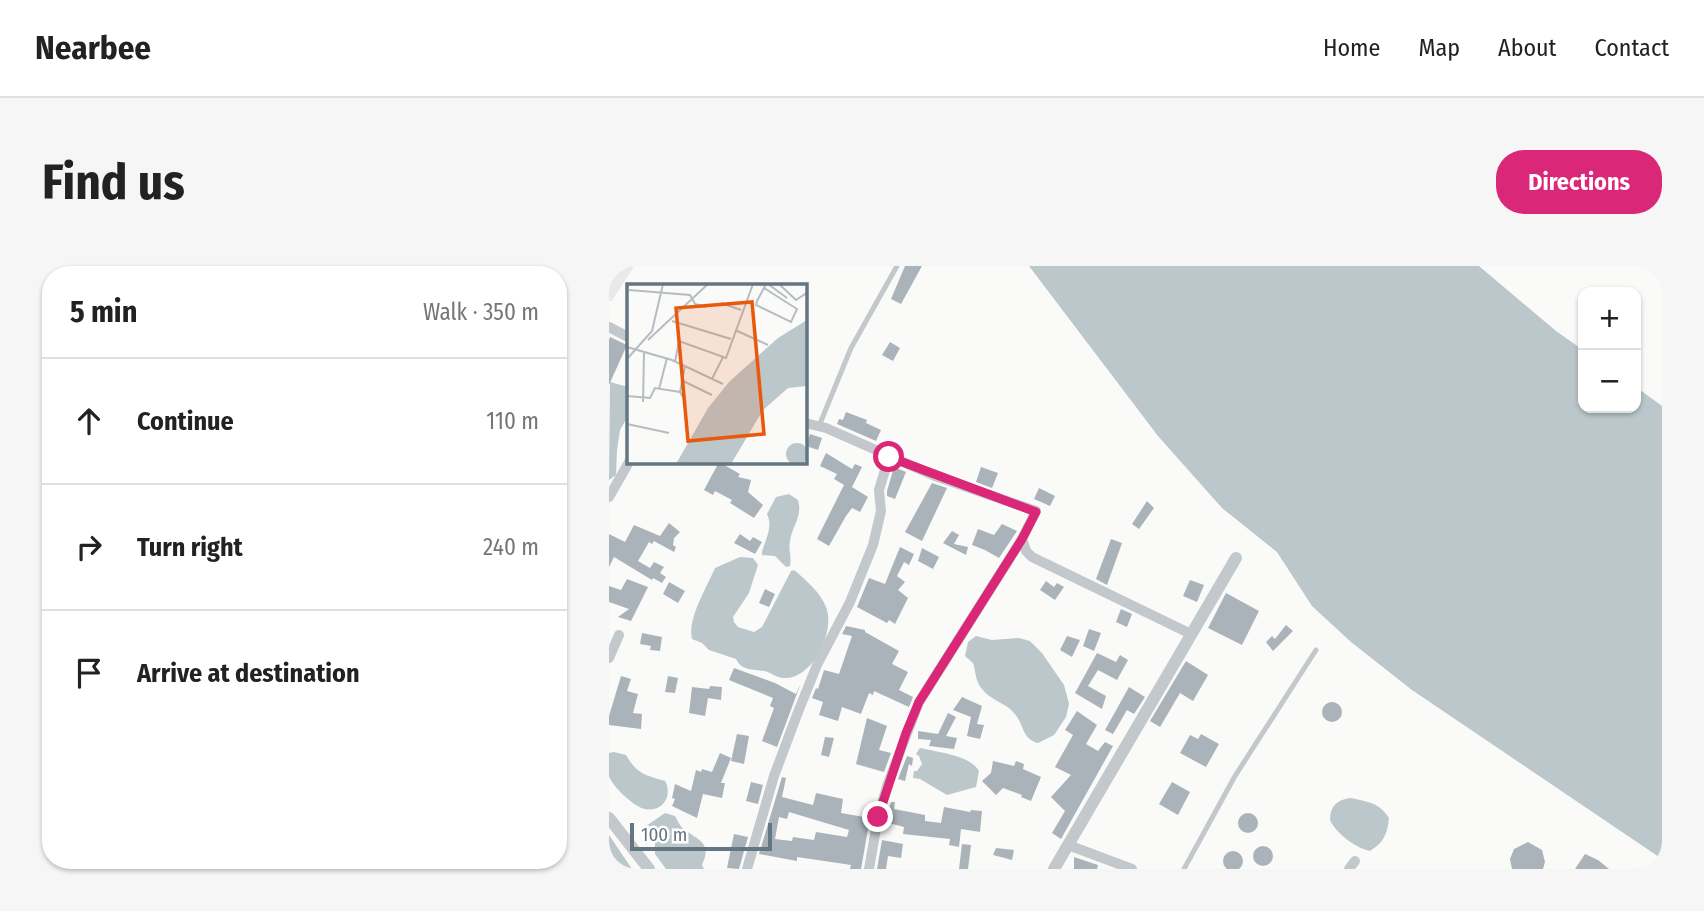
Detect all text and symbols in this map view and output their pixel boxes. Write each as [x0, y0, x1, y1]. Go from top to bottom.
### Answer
text: Nearbee [35, 28, 151, 68]
text: Home [1323, 34, 1380, 62]
text: Map [1418, 34, 1460, 62]
text: About [1498, 34, 1556, 62]
text: Contact [1594, 34, 1669, 62]
button: Directions [1496, 150, 1662, 214]
text: Find us [42, 153, 185, 212]
inset map [627, 284, 807, 464]
map controls [1578, 287, 1641, 413]
button: + [1578, 287, 1641, 350]
text: 5 min [70, 294, 137, 330]
text: Walk · 350 m [423, 298, 539, 326]
button: − [1578, 350, 1641, 413]
icon: ahead [70, 402, 108, 440]
text: Continue [137, 406, 234, 437]
text: 110 m [486, 407, 539, 435]
route start [873, 441, 904, 472]
icon: right [70, 528, 108, 566]
text: Turn right [137, 532, 243, 563]
text: 240 m [483, 533, 539, 561]
icon: arrive [70, 654, 108, 692]
text: Arrive at destination [137, 658, 360, 689]
route end [862, 801, 893, 832]
scale bar [630, 820, 772, 852]
text: 100 m [641, 823, 687, 846]

